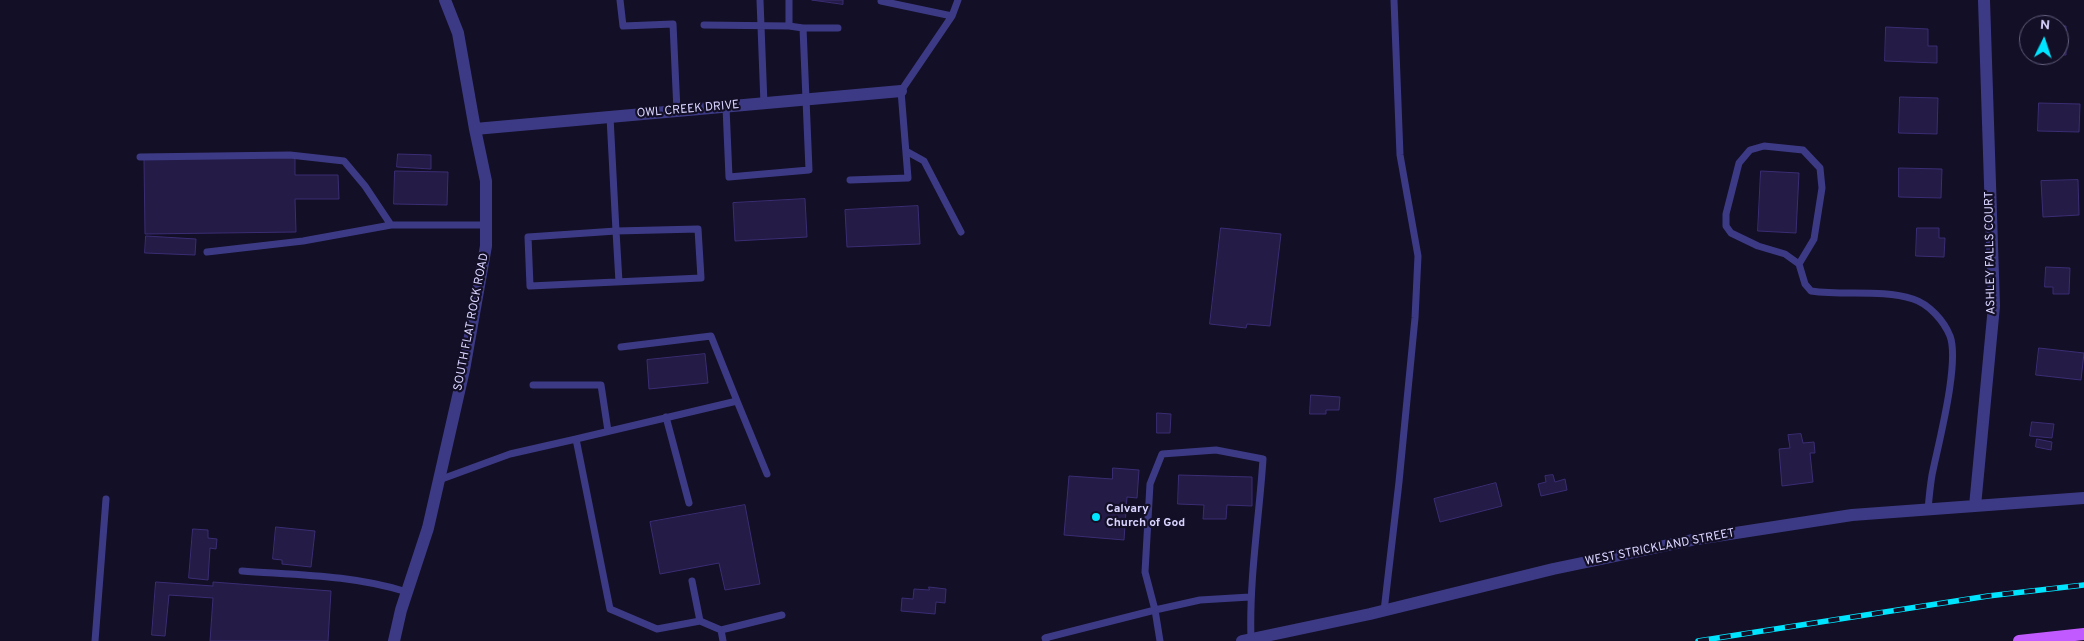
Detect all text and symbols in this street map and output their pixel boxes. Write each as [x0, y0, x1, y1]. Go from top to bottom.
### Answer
north arrow [2019, 15, 2069, 65]
text: N [2039, 17, 2051, 34]
street label: OWL CREEK DRIVE [636, 98, 740, 122]
street label: ASHLEY FALLS COURT [1983, 191, 1999, 315]
street label: SOUTH FLAT ROCK ROAD [452, 252, 492, 392]
place label: Calvary Church of God [1106, 503, 1185, 531]
marker: Calvary Church of God [1090, 511, 1102, 523]
street label: WEST STRICKLAND STREET [1584, 526, 1736, 570]

